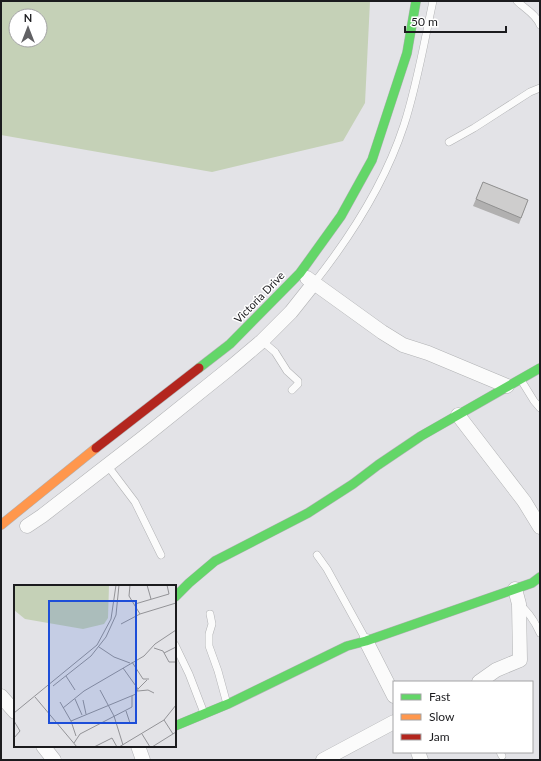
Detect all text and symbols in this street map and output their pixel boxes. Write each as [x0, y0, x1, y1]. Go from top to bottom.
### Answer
north arrow [8, 8, 48, 48]
scale bar [405, 8, 506, 34]
text: N [24, 11, 32, 24]
text: 50 m [411, 14, 438, 29]
street label: Victoria Drive [231, 268, 287, 325]
inset map [14, 585, 176, 747]
legend [393, 681, 533, 753]
text: Fast [429, 689, 451, 704]
text: Slow [429, 709, 455, 724]
text: Jam [429, 729, 450, 744]

